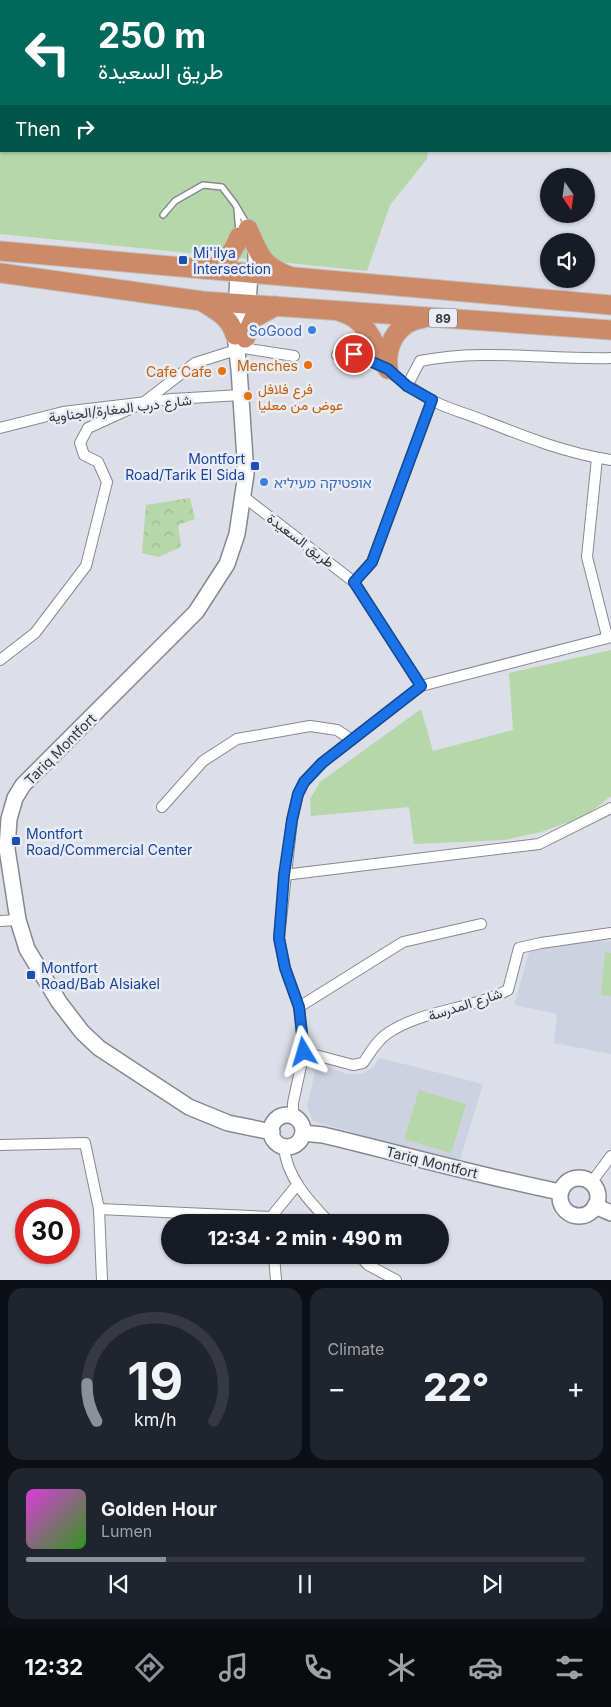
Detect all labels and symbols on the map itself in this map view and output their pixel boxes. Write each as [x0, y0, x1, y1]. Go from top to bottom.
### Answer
north arrow [540, 168, 595, 222]
place label: Mi'ilya Intersection [193, 244, 271, 277]
marker: Mi'ilya Intersection [177, 254, 189, 266]
road number: 89 [429, 308, 457, 328]
place label: SoGood [249, 322, 302, 339]
marker: SoGood [306, 324, 318, 336]
pin [333, 333, 375, 375]
place label: Menches [237, 357, 298, 374]
marker: Menches [302, 359, 314, 371]
place label: Cafe Cafe [146, 363, 212, 380]
marker: Cafe Cafe [216, 365, 228, 377]
place label: فرع فلافل عوض من معليا [258, 380, 343, 414]
marker: فرع فلافل عوض من معليا [242, 390, 254, 402]
street label: شارع درب المغارة/الجناوية [48, 391, 193, 428]
place label: Montfort Road/Tarik El Sida [125, 450, 245, 483]
marker: Montfort Road/Tarik El Sida [249, 460, 261, 472]
place label: אופטיקה מעיליא [274, 474, 372, 491]
marker: אופטיקה מעיליא [258, 476, 270, 488]
street label: طريق السعيدة [263, 509, 338, 572]
street label: Tariq Montfort [21, 709, 100, 788]
place label: Montfort Road/Commercial Center [26, 825, 192, 858]
marker: Montfort Road/Commercial Center [10, 835, 22, 847]
place label: Montfort Road/Bab Alsiakel [41, 959, 160, 992]
marker: Montfort Road/Bab Alsiakel [25, 969, 37, 981]
street label: شارع المدرسة [426, 984, 505, 1027]
position arrow [277, 1025, 329, 1077]
street label: Tariq Montfort [384, 1142, 480, 1182]
speed limit sign: 30 [15, 1199, 80, 1264]

